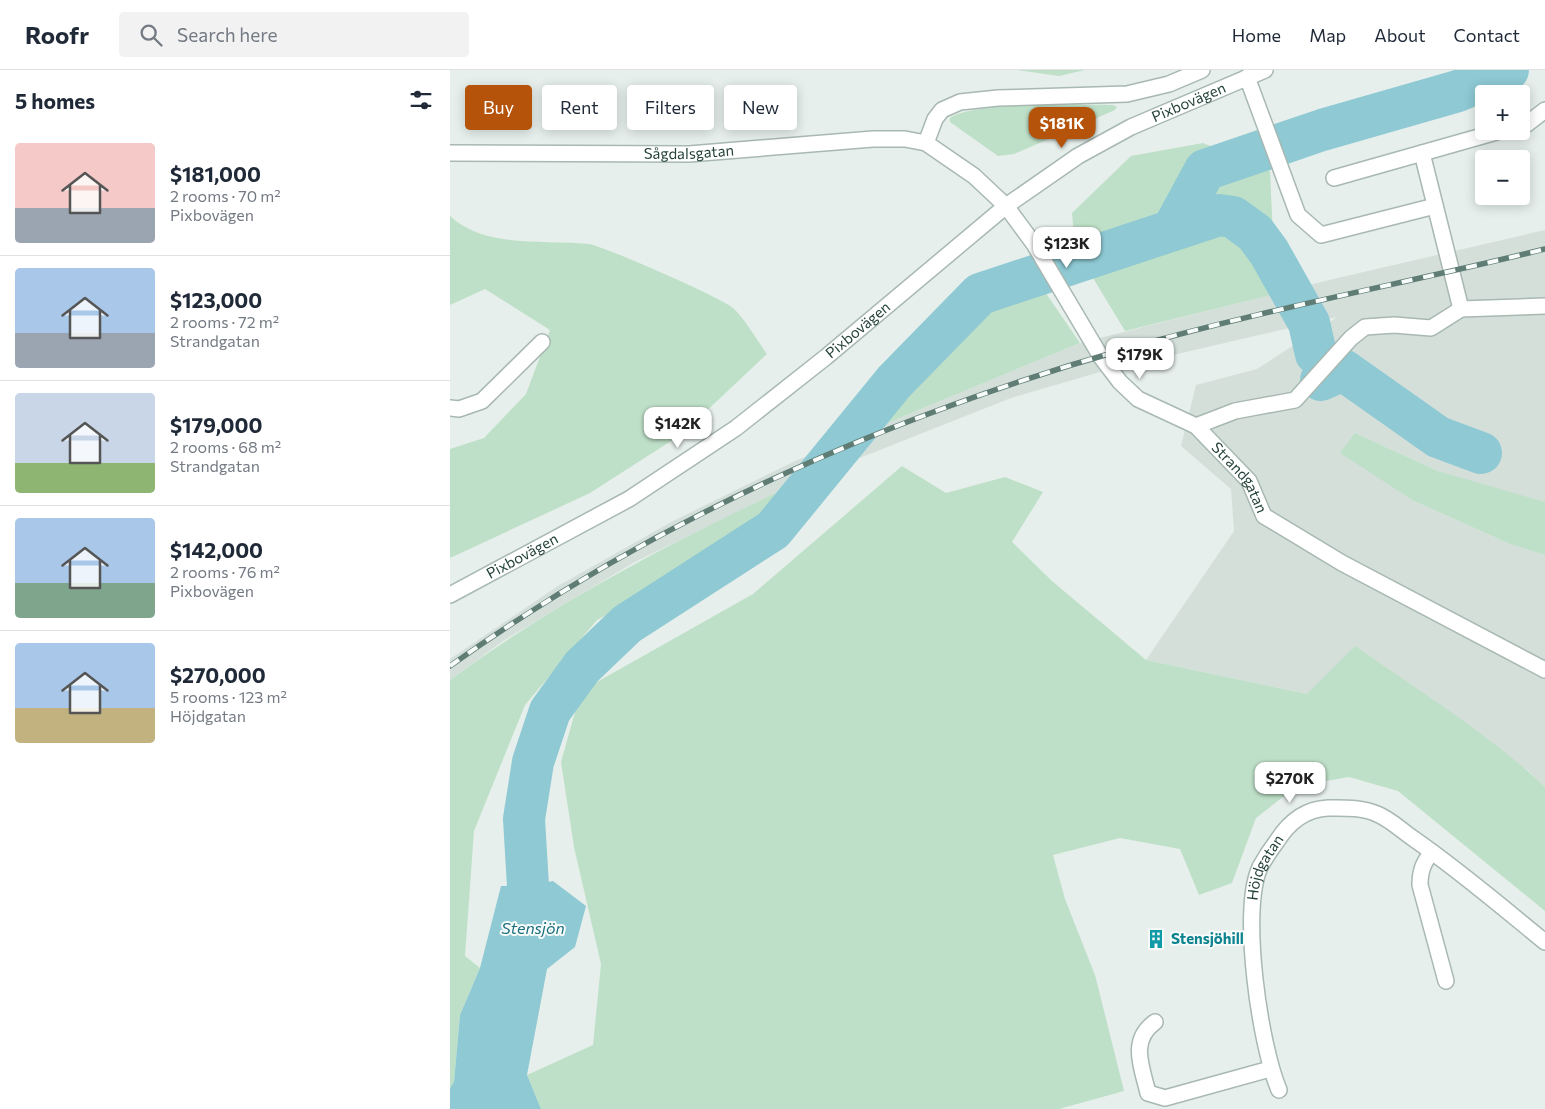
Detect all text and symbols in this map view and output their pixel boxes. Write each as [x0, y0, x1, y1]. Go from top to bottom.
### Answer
search box [119, 12, 469, 57]
text: Roofr [25, 20, 89, 49]
icon: search [137, 21, 165, 49]
text: Search here [177, 23, 278, 46]
text: Home [1232, 24, 1281, 46]
text: Map [1309, 24, 1346, 46]
text: About [1374, 24, 1426, 46]
text: Contact [1454, 24, 1520, 46]
street label: Pixbovägen [1149, 78, 1228, 125]
chip: Buy [465, 85, 532, 130]
chip: Rent [542, 85, 617, 130]
chip: Filters [627, 85, 714, 130]
chip: New [724, 85, 797, 130]
map controls [1475, 85, 1530, 205]
button: + [1475, 85, 1530, 140]
icon: filters [407, 86, 435, 114]
text: 5 homes [15, 88, 95, 113]
pin: $181K [1027, 106, 1097, 149]
text: $181K [1040, 113, 1084, 132]
street label: Sågdalsgatan [644, 140, 735, 162]
button: − [1475, 150, 1530, 205]
text: $181,000 [170, 161, 261, 186]
icon: home [55, 163, 115, 223]
text: 2 rooms · 70 m² [170, 186, 281, 205]
text: Pixbovägen [170, 205, 254, 224]
pin: $123K [1032, 226, 1102, 269]
text: $123K [1044, 233, 1090, 252]
text: $123,000 [170, 287, 262, 312]
icon: home [55, 288, 115, 348]
street label: Pixbovägen [821, 297, 893, 362]
text: 2 rooms · 72 m² [170, 312, 279, 331]
text: Strandgatan [170, 331, 260, 350]
pin: $179K [1105, 338, 1175, 380]
text: $179K [1117, 344, 1163, 363]
pin: $142K [643, 406, 713, 449]
text: $179,000 [170, 412, 262, 437]
icon: home [55, 413, 115, 473]
text: $142K [655, 413, 701, 432]
text: 2 rooms · 68 m² [170, 437, 281, 456]
street label: Strandgatan [1208, 438, 1272, 515]
text: Strandgatan [170, 456, 260, 475]
street label: Pixbovägen [483, 529, 561, 582]
text: $142,000 [170, 537, 263, 562]
icon: home [55, 538, 115, 598]
text: 2 rooms · 76 m² [170, 562, 280, 581]
text: Pixbovägen [170, 581, 254, 600]
text: $270,000 [170, 662, 266, 687]
icon: home [55, 663, 115, 723]
text: 5 rooms · 123 m² [170, 687, 287, 706]
text: Höjdgatan [170, 706, 246, 725]
pin: $270K [1255, 762, 1325, 804]
text: $270K [1266, 768, 1314, 787]
street label: Höjdgatan [1243, 831, 1287, 901]
water label: Stensjön [501, 918, 565, 937]
building icon: Stensjöhill [1145, 928, 1167, 950]
place label: Stensjöhill [1171, 929, 1244, 947]

